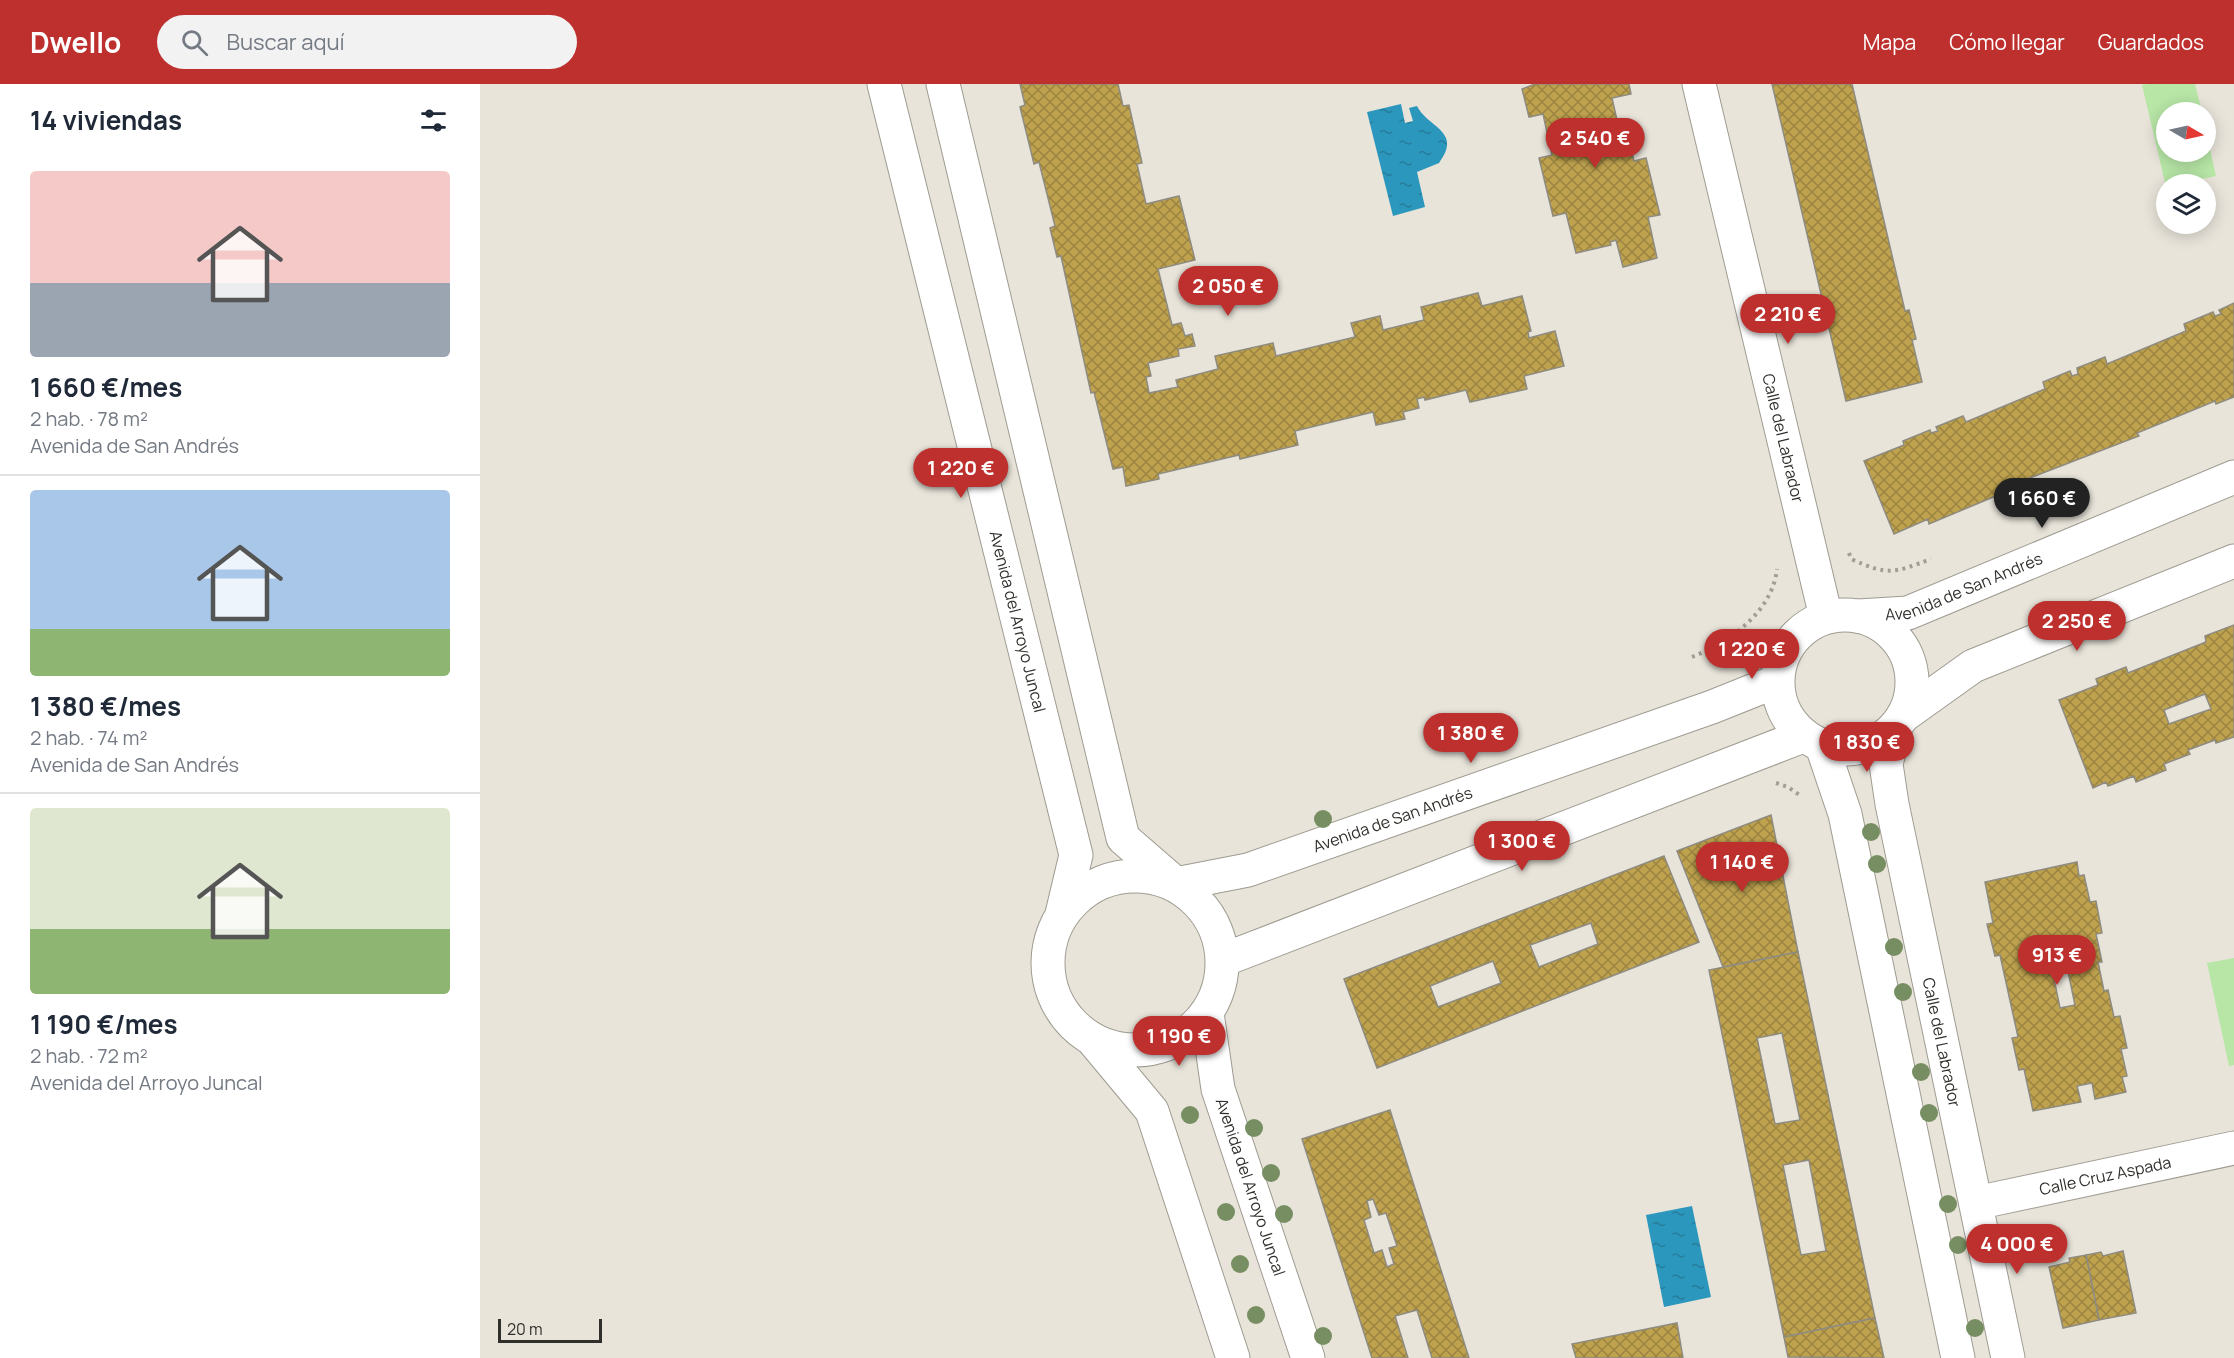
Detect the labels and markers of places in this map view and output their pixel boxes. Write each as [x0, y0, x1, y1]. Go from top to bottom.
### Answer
pin: 2 540 € [1540, 118, 1650, 169]
pin: 2 050 € [1173, 266, 1283, 317]
pin: 2 210 € [1733, 294, 1843, 345]
pin: 1 220 € [906, 448, 1016, 499]
pin: 1 660 € [1987, 478, 2097, 529]
pin: 2 250 € [2022, 601, 2132, 652]
pin: 1 220 € [1697, 629, 1807, 680]
pin: 1 380 € [1416, 713, 1526, 764]
pin: 1 830 € [1812, 722, 1922, 773]
pin: 1 300 € [1467, 821, 1577, 872]
pin: 1 140 € [1687, 842, 1797, 893]
pin: 913 € [2015, 935, 2099, 986]
pin: 1 190 € [1124, 1016, 1234, 1067]
pin: 4 000 € [1962, 1224, 2072, 1275]

